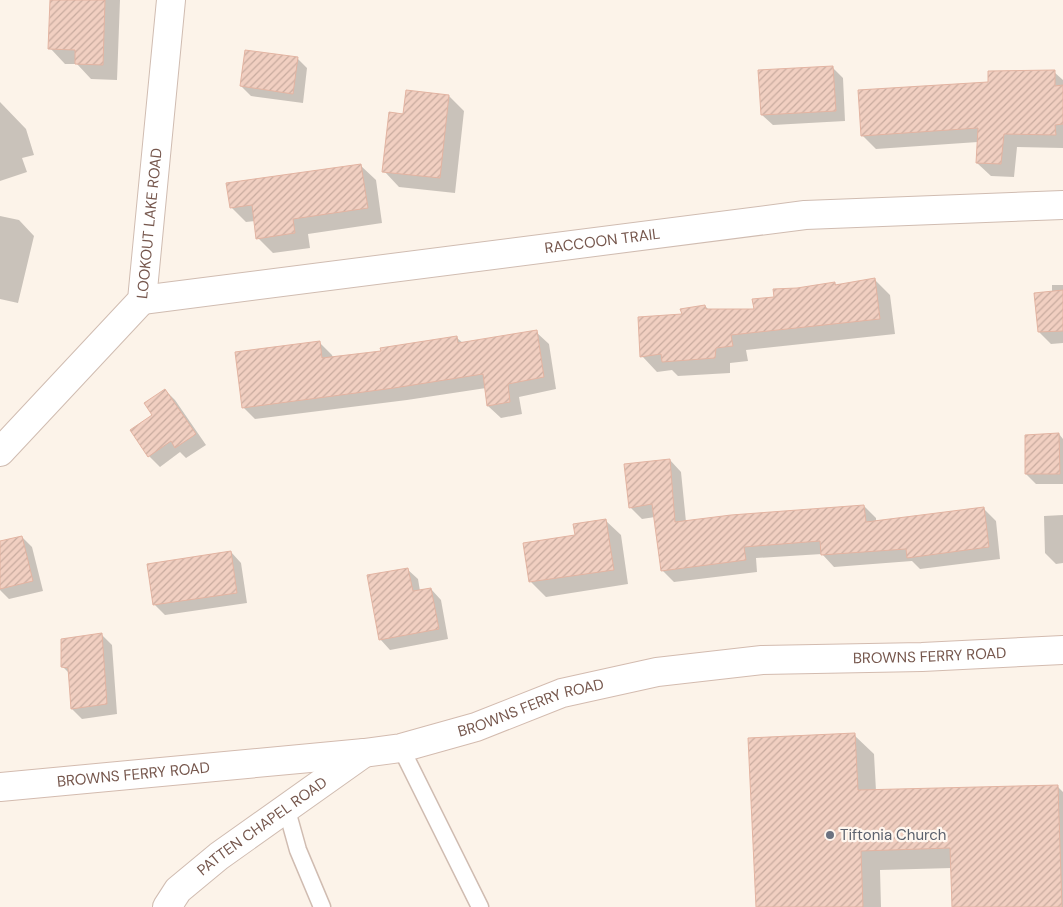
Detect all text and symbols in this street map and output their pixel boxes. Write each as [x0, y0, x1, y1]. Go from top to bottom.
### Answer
street label: LOOKOUT LAKE ROAD [132, 147, 167, 300]
street label: RACCOON TRAIL [543, 224, 661, 258]
street label: BROWNS FERRY ROAD [853, 643, 1007, 668]
street label: BROWNS FERRY ROAD [455, 674, 606, 742]
street label: BROWNS FERRY ROAD [56, 757, 211, 792]
street label: PATTEN CHAPEL ROAD [193, 772, 331, 880]
place label: Tiftonia Church [840, 825, 947, 845]
marker: Tiftonia Church [824, 829, 836, 841]

